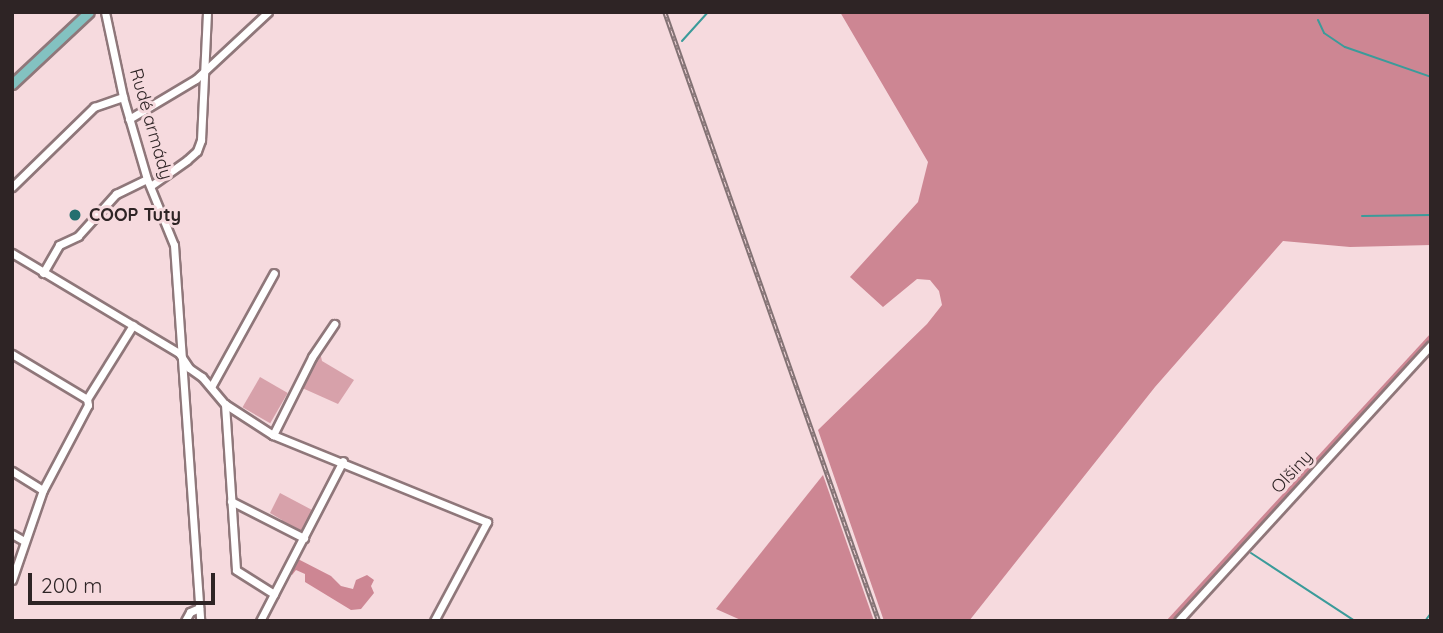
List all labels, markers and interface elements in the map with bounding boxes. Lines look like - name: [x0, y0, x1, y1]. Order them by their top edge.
- street label: Rudé armády: [125, 66, 177, 182]
- place label: COOP Tuty: [89, 204, 181, 226]
- marker: COOP Tuty: [67, 207, 83, 223]
- street label: Olšiny: [1267, 446, 1317, 498]
- scale bar: [32, 560, 219, 604]
- text: 200 m: [41, 572, 103, 598]

